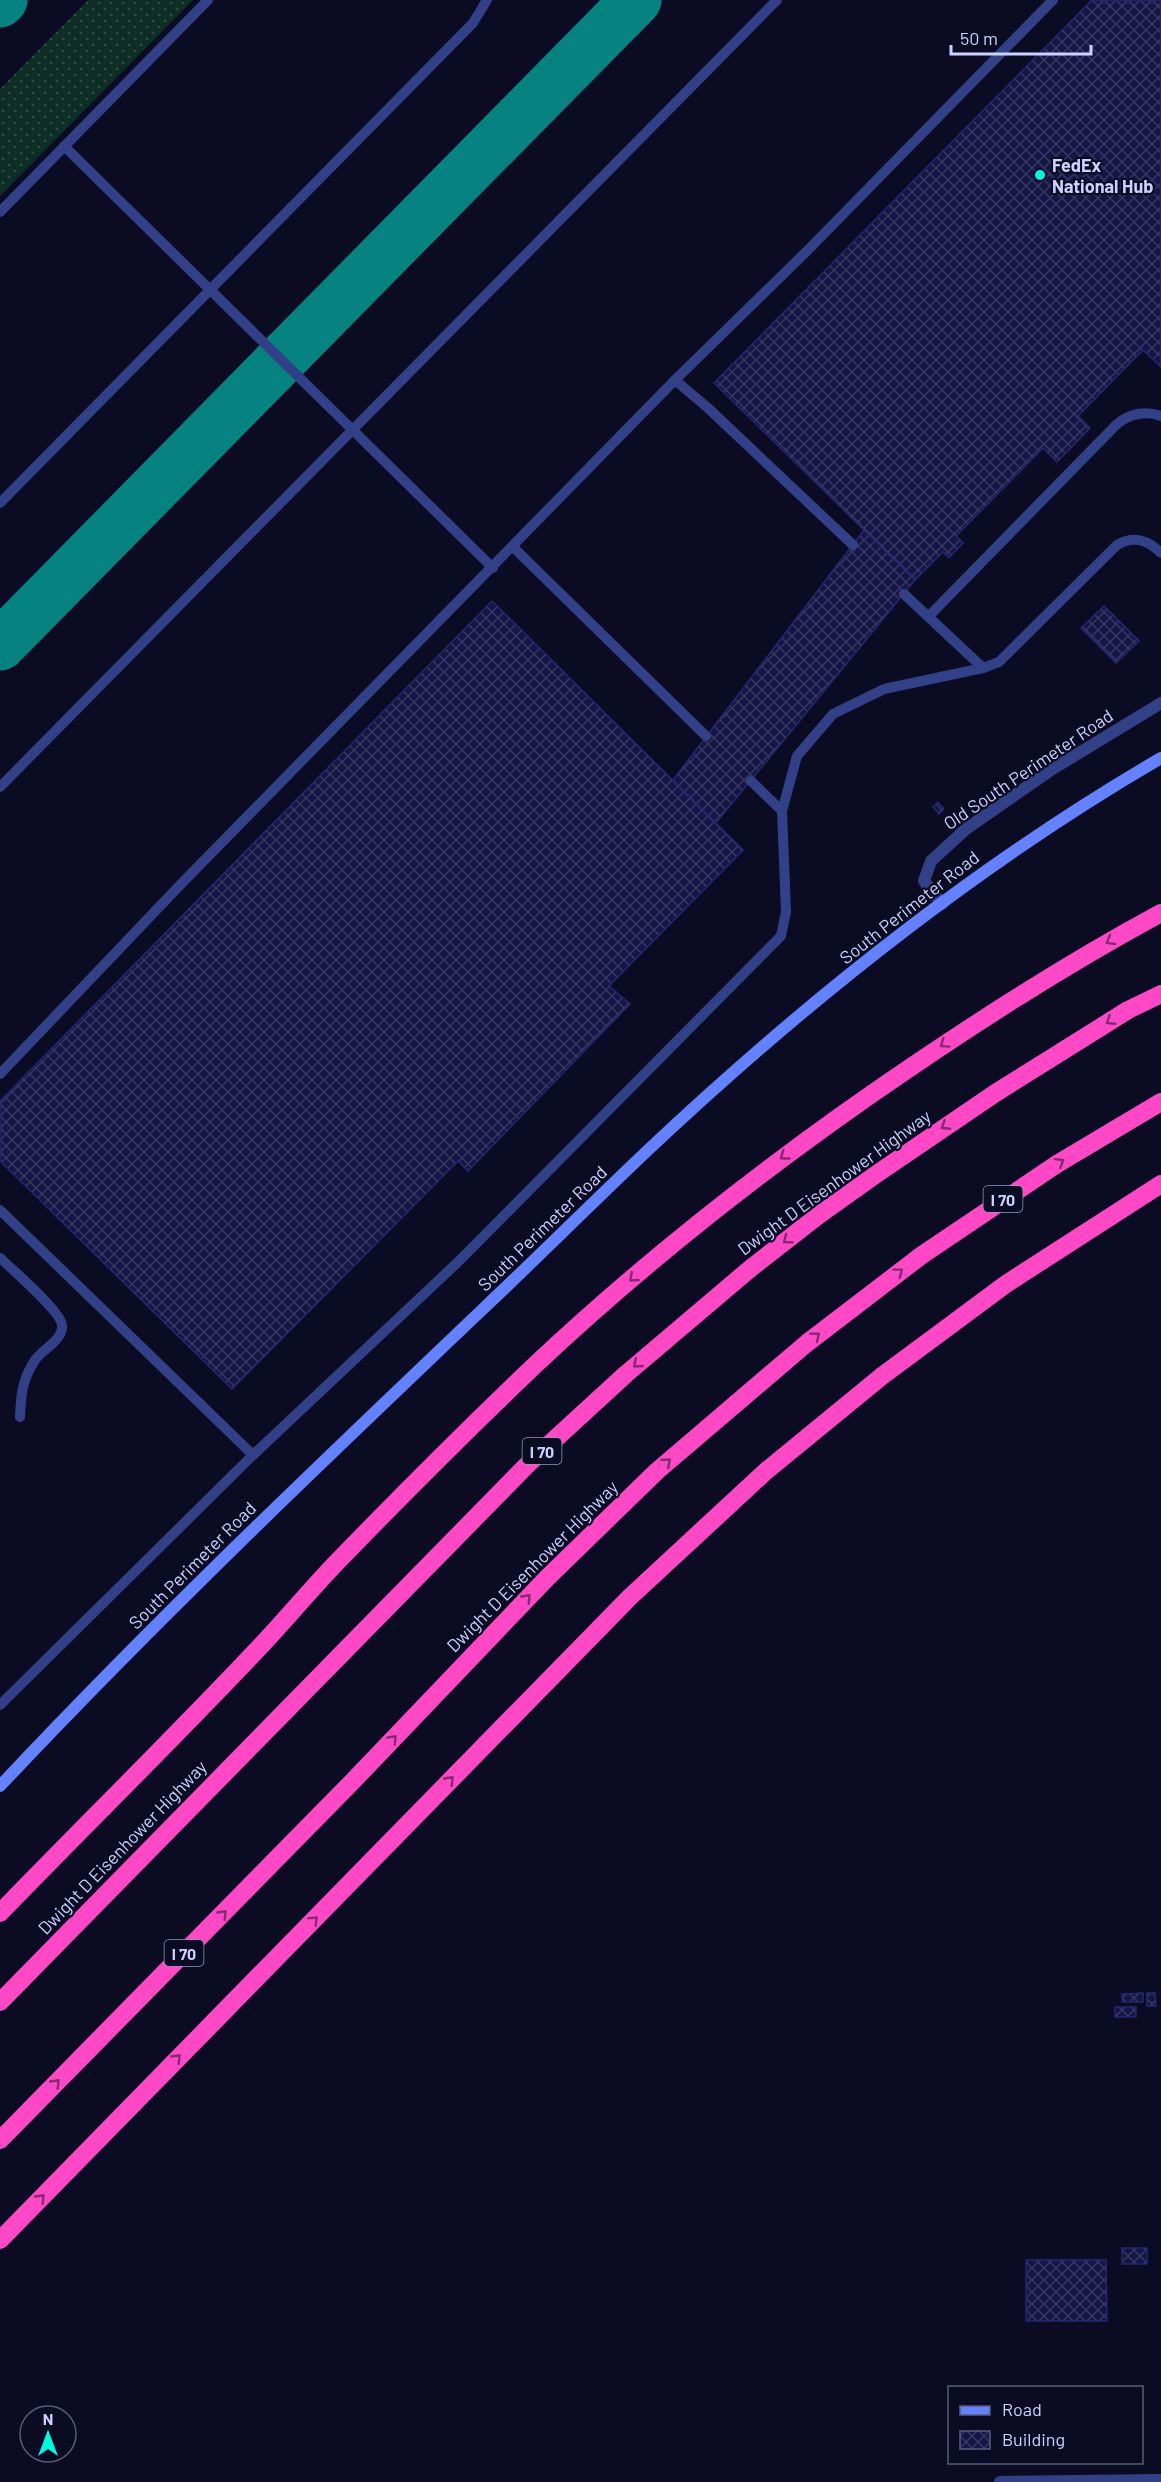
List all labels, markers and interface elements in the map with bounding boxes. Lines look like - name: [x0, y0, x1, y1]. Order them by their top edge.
- scale bar: [951, 18, 1090, 56]
- text: 50 m: [960, 27, 998, 49]
- place label: FedEx National Hub: [1052, 154, 1153, 197]
- marker: FedEx National Hub: [1033, 168, 1047, 182]
- street label: Old South Perimeter Road: [939, 704, 1117, 834]
- street label: South Perimeter Road: [835, 846, 983, 968]
- one-way arrow: [1106, 934, 1116, 946]
- one-way arrow: [1106, 1014, 1116, 1026]
- one-way arrow: [940, 1037, 951, 1048]
- street label: Dwight D Eisenhower Highway: [733, 1105, 935, 1259]
- one-way arrow: [941, 1119, 951, 1131]
- one-way arrow: [780, 1149, 791, 1160]
- one-way arrow: [1054, 1157, 1064, 1169]
- street label: South Perimeter Road: [473, 1161, 611, 1295]
- road number: I 70: [984, 1186, 1022, 1212]
- one-way arrow: [783, 1233, 794, 1244]
- one-way arrow: [893, 1268, 904, 1279]
- one-way arrow: [629, 1271, 639, 1282]
- one-way arrow: [809, 1332, 820, 1343]
- one-way arrow: [633, 1357, 644, 1368]
- road number: I 70: [522, 1438, 562, 1464]
- one-way arrow: [660, 1458, 671, 1469]
- street label: Dwight D Eisenhower Highway: [442, 1476, 622, 1656]
- street label: South Perimeter Road: [124, 1497, 260, 1633]
- one-way arrow: [520, 1595, 531, 1606]
- one-way arrow: [385, 1735, 396, 1746]
- street label: Dwight D Eisenhower Highway: [33, 1755, 211, 1939]
- one-way arrow: [443, 1777, 454, 1788]
- one-way arrow: [215, 1911, 226, 1922]
- one-way arrow: [307, 1917, 318, 1928]
- road number: I 70: [164, 1940, 204, 1966]
- one-way arrow: [169, 2055, 180, 2066]
- one-way arrow: [49, 2080, 60, 2091]
- one-way arrow: [33, 2195, 44, 2206]
- legend: [948, 2386, 1143, 2464]
- text: Road: [1002, 2398, 1042, 2420]
- north arrow: [18, 2404, 78, 2464]
- text: N: [43, 2409, 53, 2428]
- text: Building: [1002, 2428, 1065, 2450]

